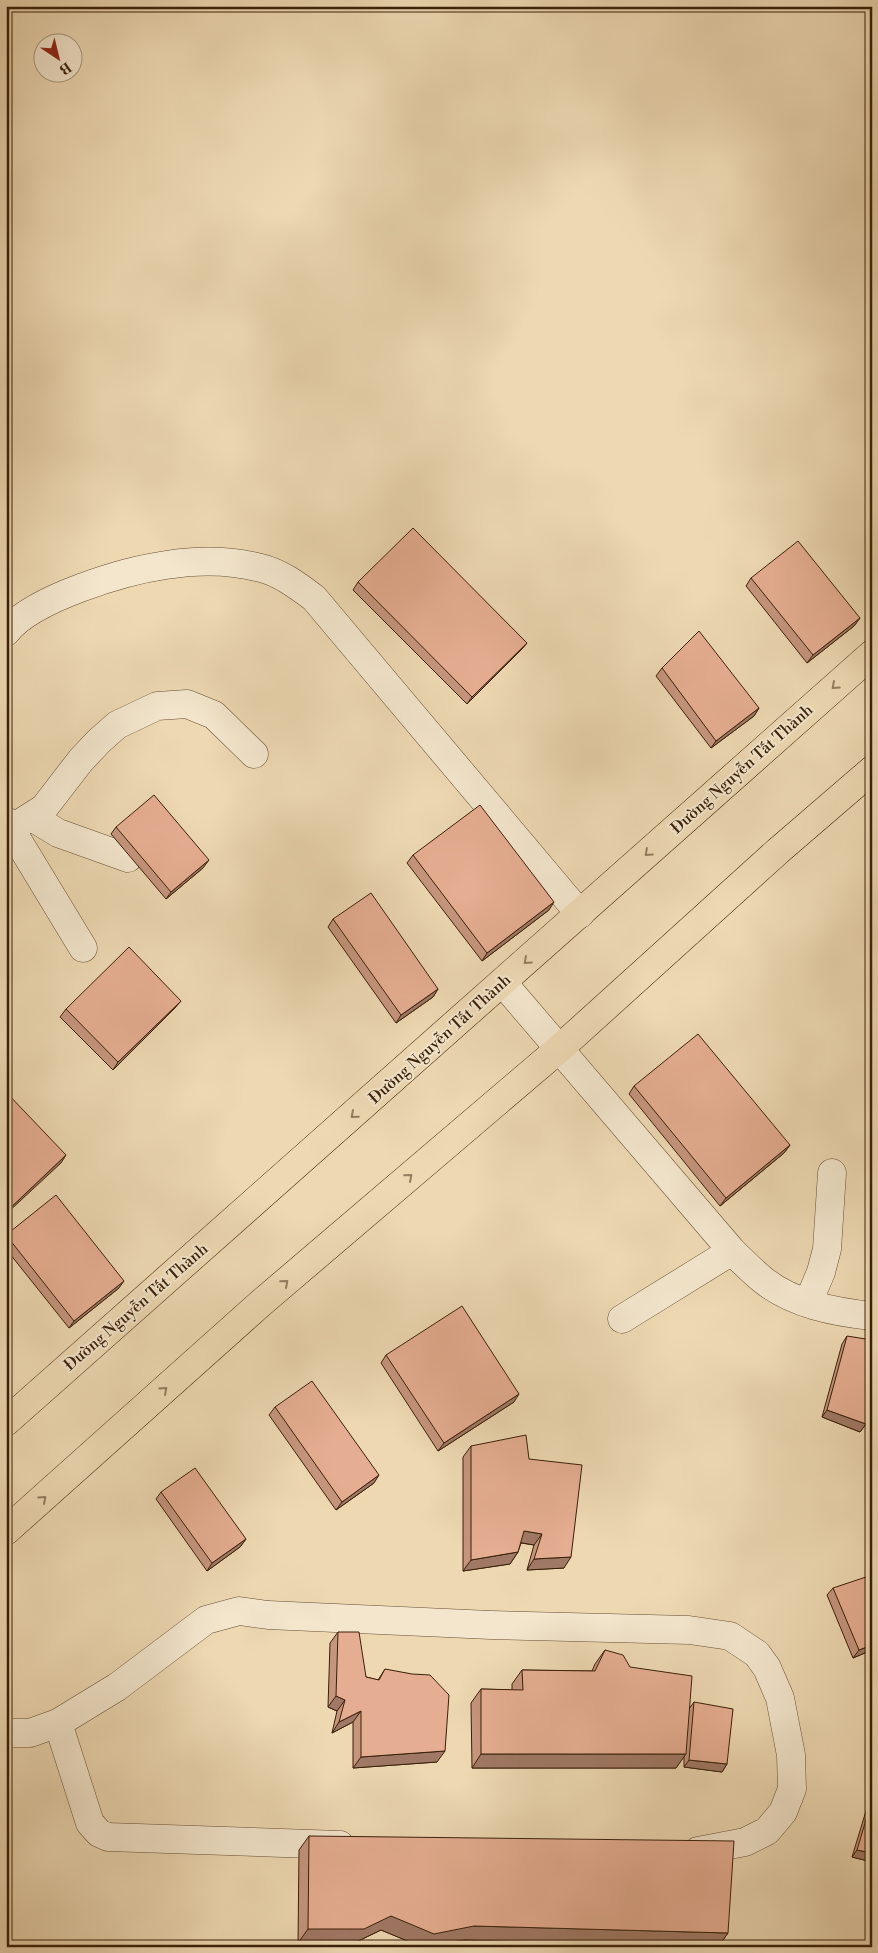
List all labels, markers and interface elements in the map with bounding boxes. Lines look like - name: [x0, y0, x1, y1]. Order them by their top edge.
- north arrow: [32, 32, 82, 82]
- text: B: [55, 57, 74, 78]
- one-way arrow: [832, 681, 841, 690]
- street label: Đường Nguyễn Tất Thành: [667, 700, 818, 838]
- one-way arrow: [645, 847, 654, 856]
- one-way arrow: [524, 955, 533, 964]
- street label: Đường Nguyễn Tất Thành: [365, 970, 516, 1108]
- one-way arrow: [350, 1109, 359, 1118]
- one-way arrow: [403, 1174, 412, 1183]
- street label: Đường Nguyễn Tất Thành: [60, 1239, 213, 1375]
- one-way arrow: [280, 1279, 289, 1288]
- one-way arrow: [158, 1387, 167, 1396]
- one-way arrow: [37, 1496, 46, 1505]

